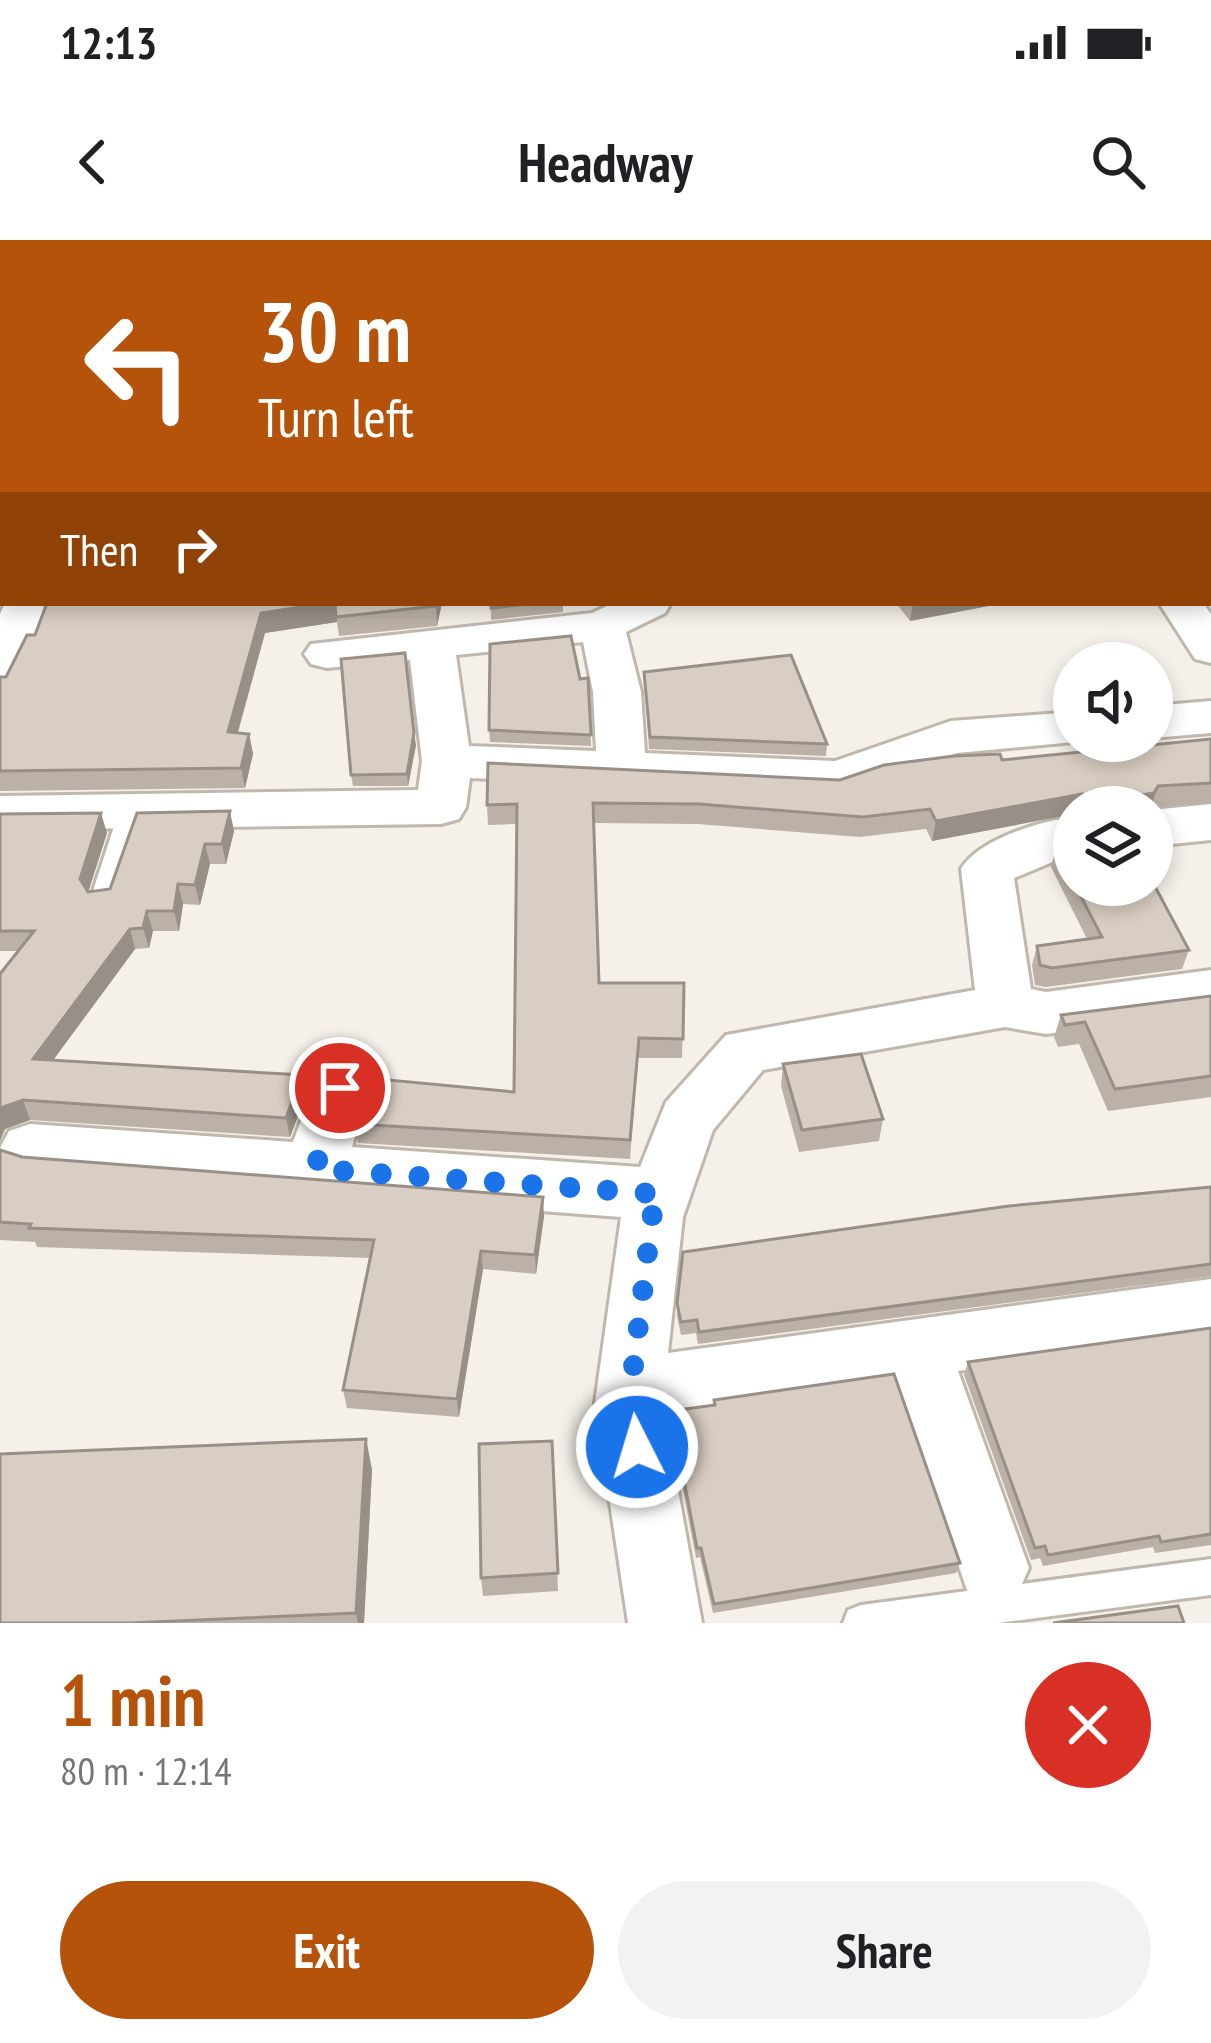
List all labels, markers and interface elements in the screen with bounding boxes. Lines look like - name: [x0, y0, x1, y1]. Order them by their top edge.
- text: 12:13: [60, 13, 157, 71]
- text: Headway: [518, 127, 693, 197]
- icon: back: [60, 129, 126, 195]
- icon: search: [1085, 129, 1151, 195]
- text: 30 m: [258, 276, 411, 385]
- icon: left: [60, 288, 216, 444]
- text: Turn left: [258, 382, 414, 452]
- icon: right: [162, 516, 228, 582]
- text: Then: [60, 520, 138, 578]
- map controls: [1053, 642, 1173, 906]
- button: sound: [1053, 642, 1173, 762]
- button: layers: [1053, 786, 1173, 906]
- pin: [289, 1037, 391, 1139]
- icon: arrive: [307, 1055, 373, 1121]
- position arrow: [574, 1384, 700, 1510]
- text: 1 min: [60, 1653, 205, 1746]
- button: close: [1025, 1662, 1151, 1788]
- text: 80 m · 12:14: [60, 1745, 232, 1796]
- button: Exit: [60, 1881, 594, 2019]
- button: Share: [618, 1881, 1151, 2019]

